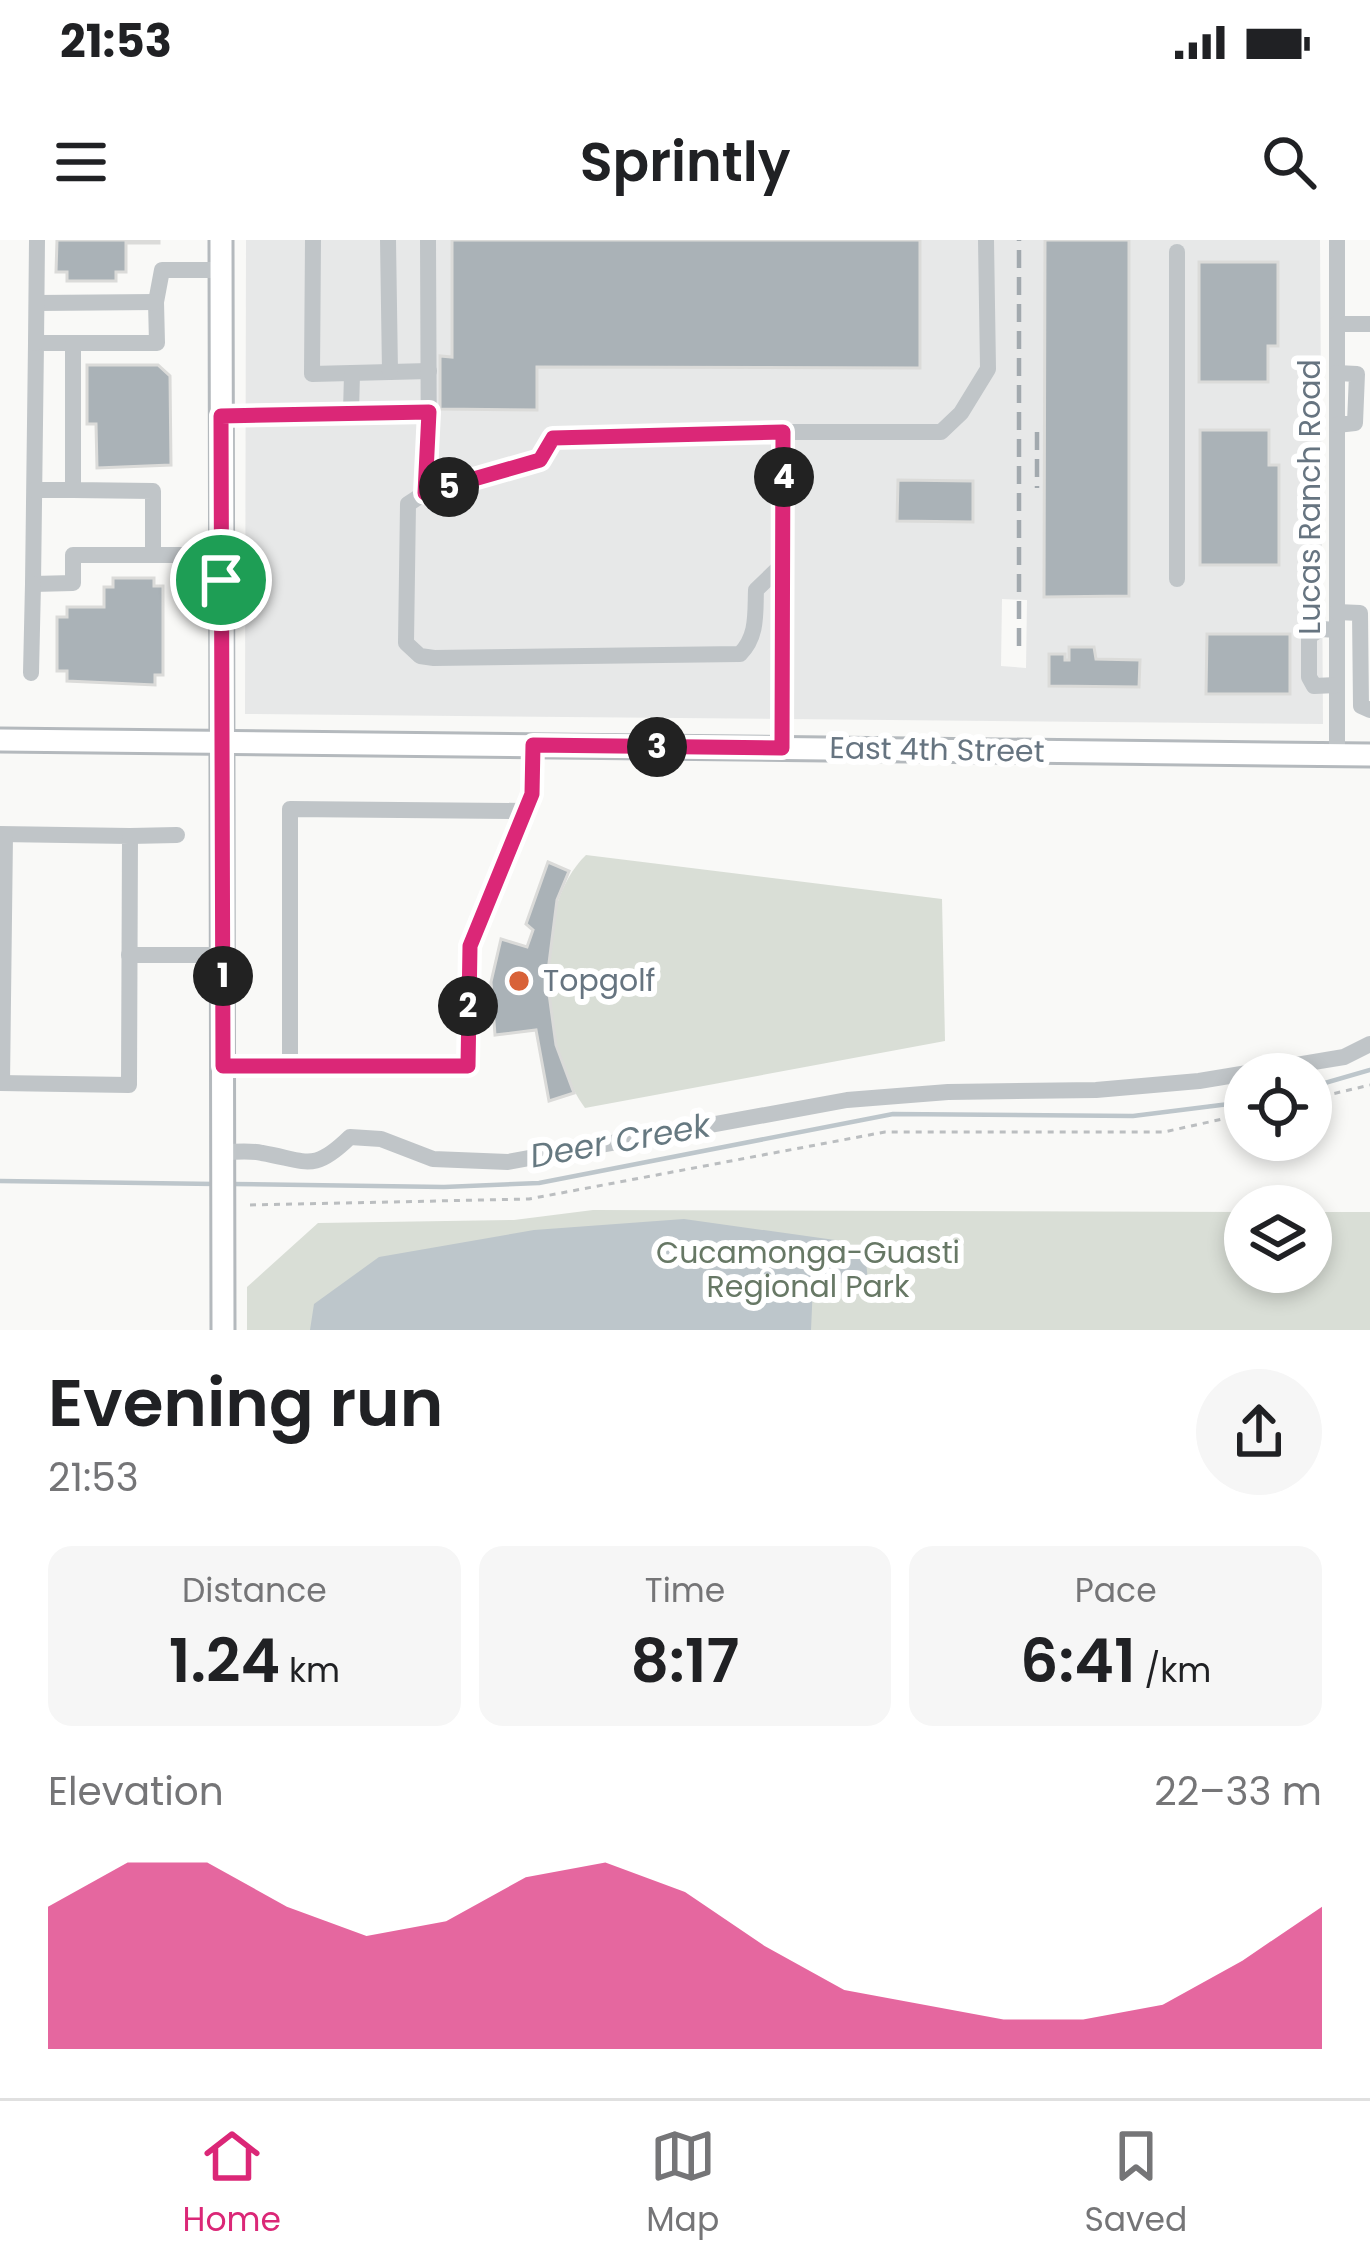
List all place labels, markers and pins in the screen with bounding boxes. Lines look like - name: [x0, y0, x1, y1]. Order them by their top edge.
- pin: 4: [754, 447, 814, 507]
- pin: 5: [419, 457, 479, 517]
- pin: [170, 529, 272, 631]
- pin: 3: [627, 717, 687, 777]
- pin: 1: [193, 946, 253, 1006]
- place label: Topgolf: [543, 959, 655, 1002]
- marker: Topgolf: [506, 968, 532, 994]
- pin: 2: [438, 976, 498, 1036]

